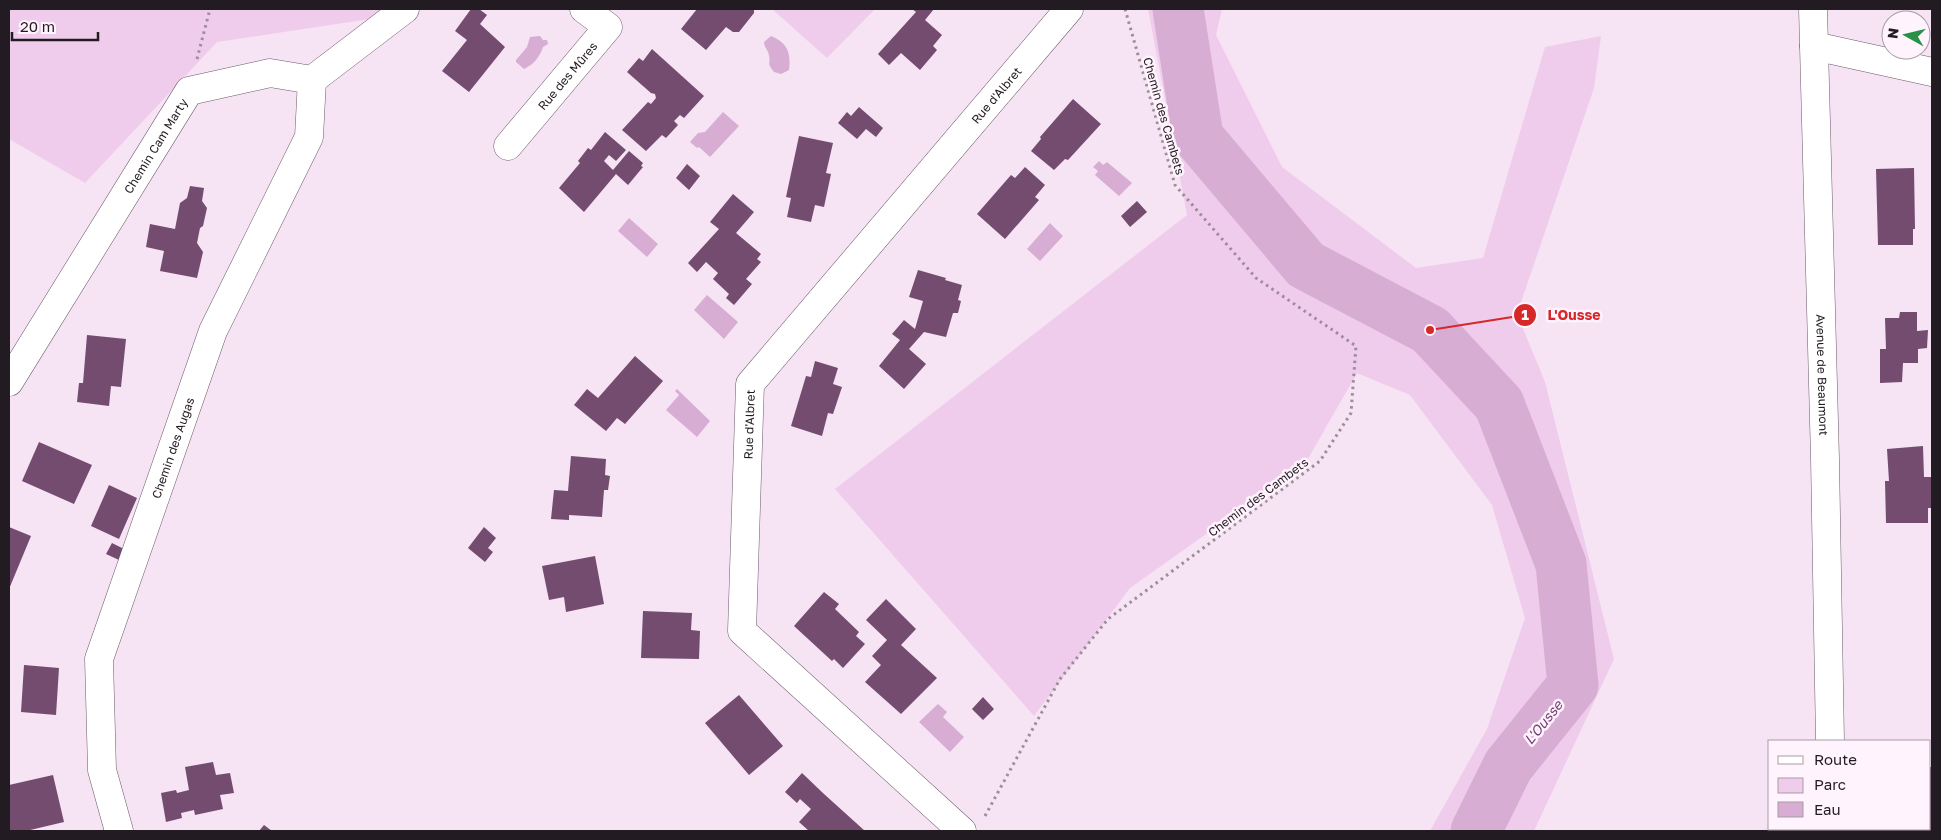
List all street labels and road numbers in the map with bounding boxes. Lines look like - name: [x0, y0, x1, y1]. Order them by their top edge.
- street label: Rue des Mûres: [534, 38, 600, 113]
- street label: Chemin des Cambets: [1140, 56, 1188, 176]
- street label: Rue d'Albret: [968, 63, 1024, 126]
- street label: Chemin Cam Marty: [120, 95, 190, 196]
- street label: Avenue de Beaumont: [1814, 314, 1832, 436]
- street label: Rue d'Albret: [740, 389, 757, 459]
- street label: Chemin des Augas: [148, 395, 197, 500]
- street label: Chemin des Cambets: [1205, 454, 1311, 540]

